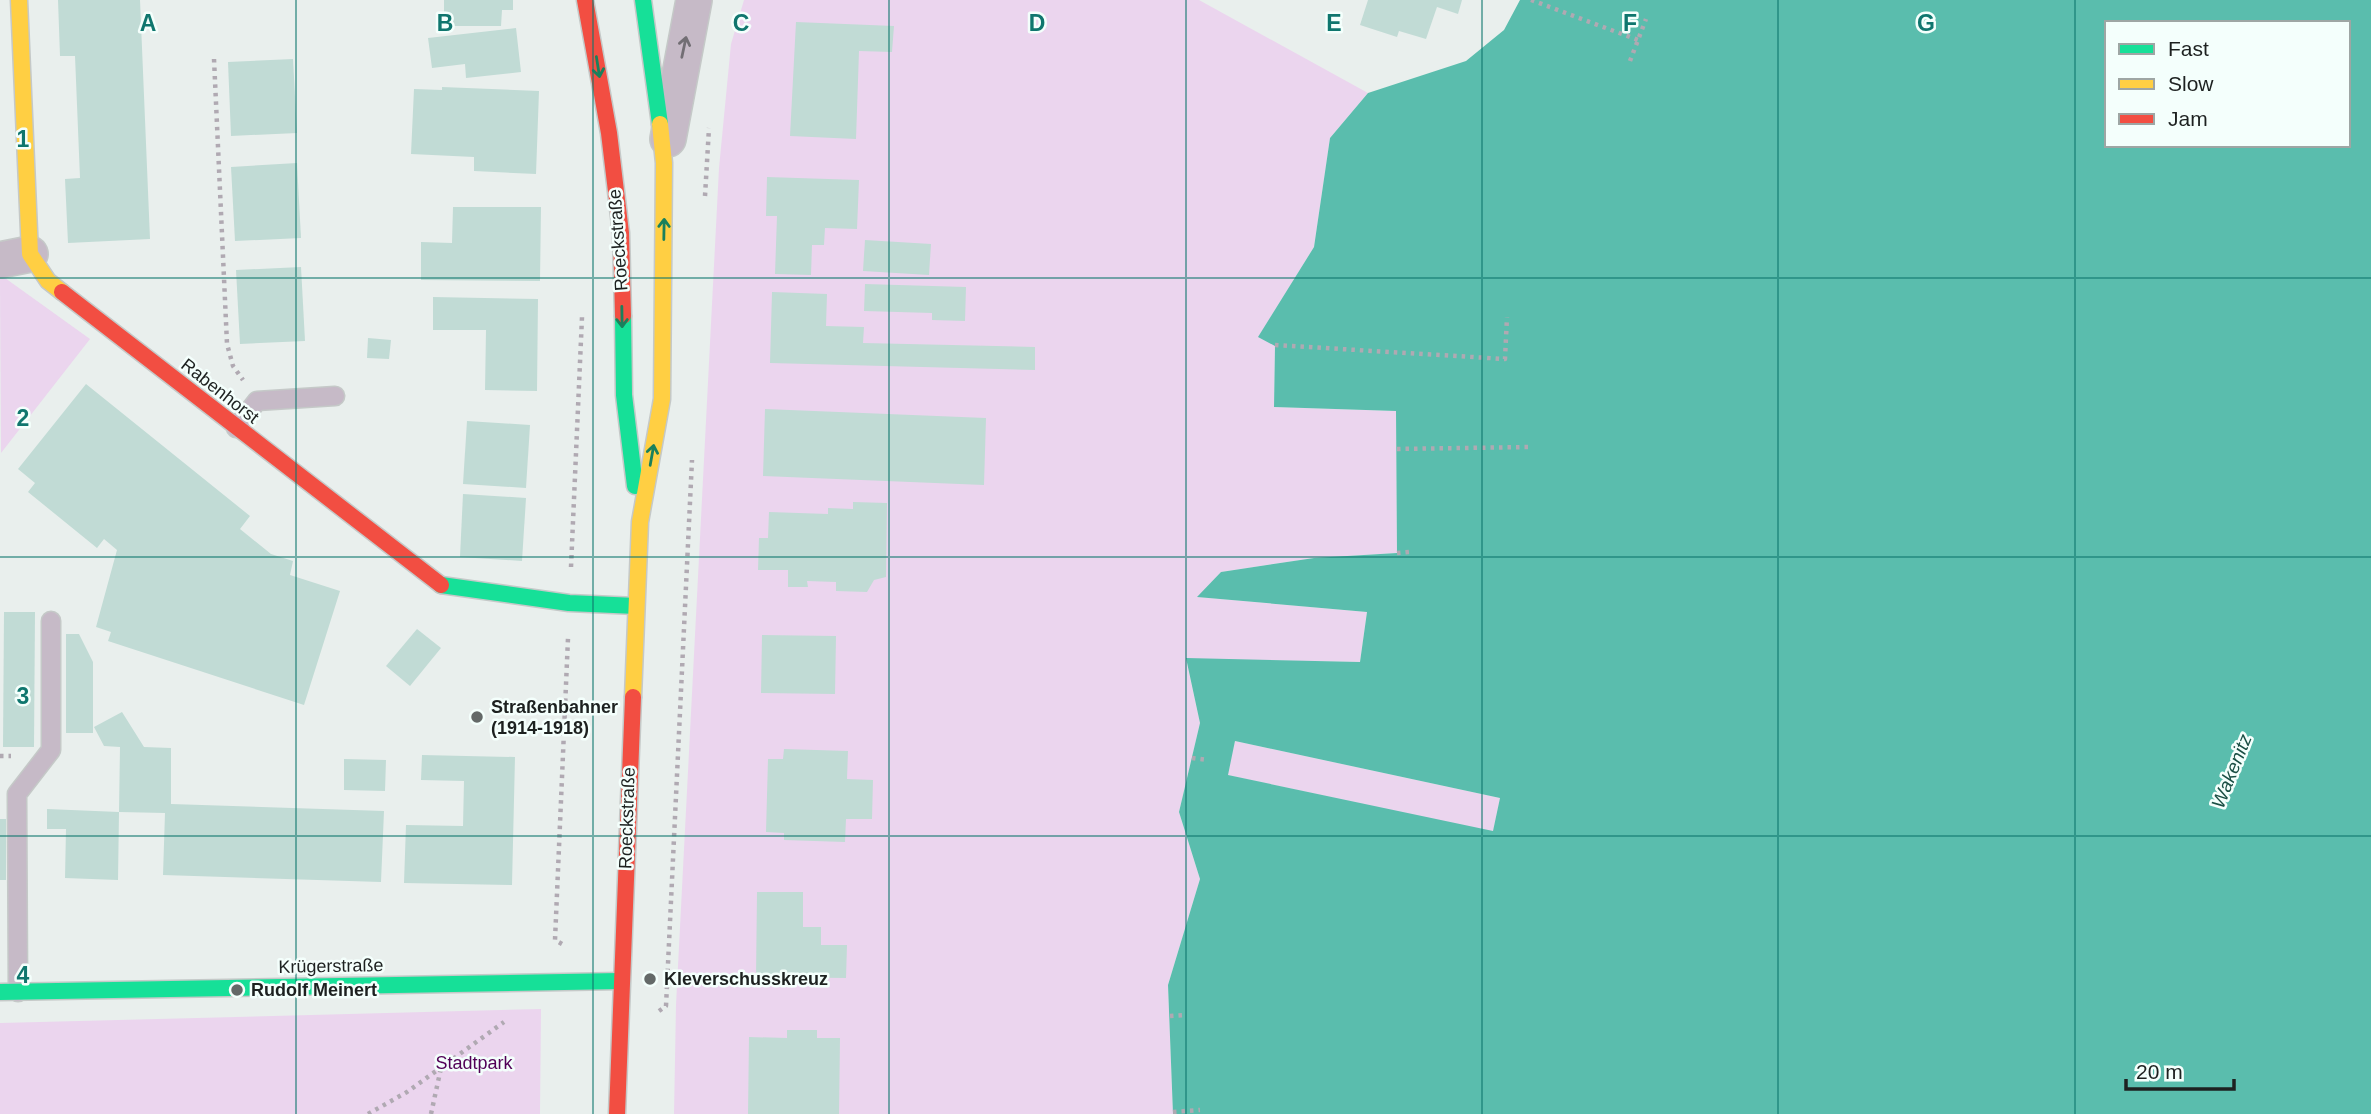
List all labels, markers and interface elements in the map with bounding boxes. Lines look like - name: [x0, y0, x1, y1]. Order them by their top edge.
- text: A: [140, 10, 156, 36]
- text: B: [437, 10, 453, 36]
- text: C: [733, 10, 749, 36]
- text: D: [1029, 10, 1045, 36]
- text: E: [1326, 10, 1342, 36]
- text: F: [1623, 10, 1637, 36]
- text: G: [1917, 10, 1935, 36]
- legend: [2105, 21, 2350, 147]
- one-way arrow: [678, 36, 692, 59]
- text: Fast: [2168, 37, 2209, 60]
- one-way arrow: [592, 55, 605, 78]
- text: Slow: [2168, 72, 2214, 95]
- text: Jam: [2168, 107, 2208, 130]
- text: 1: [17, 126, 30, 152]
- street label: Roeckstraße: [604, 188, 632, 292]
- one-way arrow: [657, 218, 670, 241]
- one-way arrow: [615, 306, 629, 329]
- street label: Rabenhorst: [177, 354, 263, 428]
- text: 2: [17, 405, 29, 431]
- one-way arrow: [646, 444, 659, 467]
- text: 3: [17, 683, 29, 709]
- place label: Straßenbahner (1914-1918): [491, 697, 618, 738]
- marker: Straßenbahner (1914-1918): [469, 709, 485, 725]
- water label: Wakenitz: [2207, 731, 2256, 811]
- street label: Roeckstraße: [615, 767, 639, 869]
- street label: Krügerstraße: [278, 955, 384, 977]
- text: 4: [17, 962, 30, 988]
- place label: Kleverschusskreuz: [664, 969, 828, 989]
- marker: Kleverschusskreuz: [642, 971, 658, 987]
- place label: Rudolf Meinert: [251, 980, 377, 1000]
- marker: Rudolf Meinert: [229, 982, 245, 998]
- scale bar: [2126, 1048, 2234, 1092]
- park label: Stadtpark: [435, 1053, 514, 1073]
- text: 20 m: [2136, 1060, 2183, 1083]

